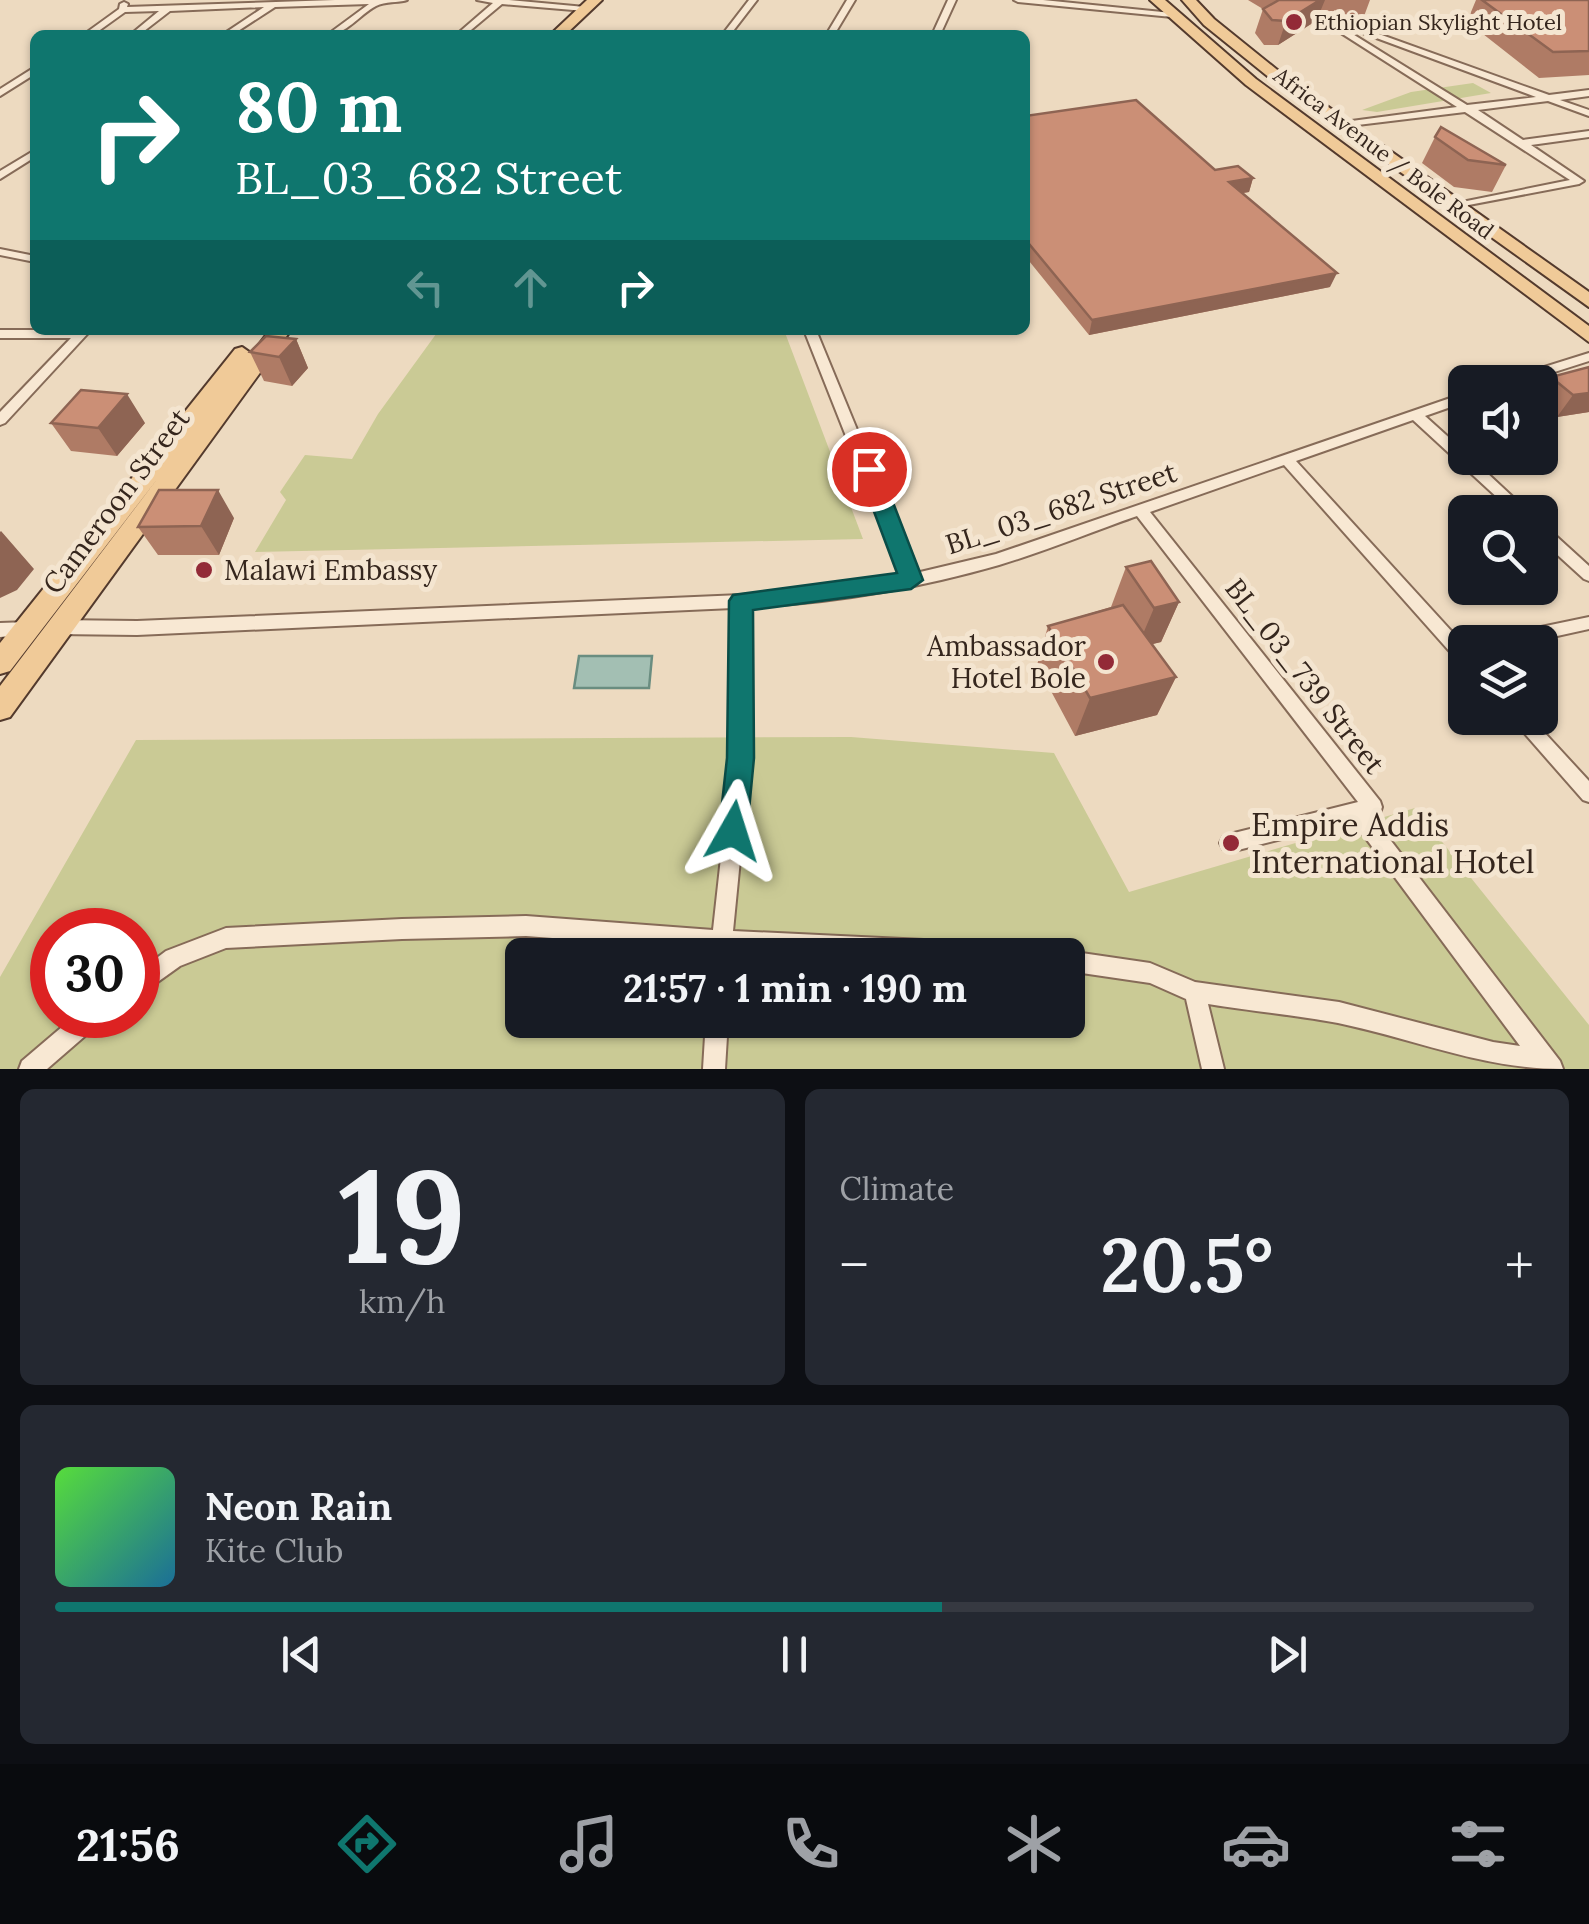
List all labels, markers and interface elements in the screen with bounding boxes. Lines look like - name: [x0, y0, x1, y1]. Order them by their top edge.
- place label: Ethiopian Skylight Hotel: [1314, 8, 1562, 36]
- marker: Ethiopian Skylight Hotel: [1283, 11, 1305, 33]
- street label: Africa Avenue / Bole Road: [1268, 60, 1500, 245]
- text: 80 m: [235, 62, 402, 151]
- icon: right: [70, 70, 200, 200]
- text: BL_03_682 Street: [235, 149, 622, 206]
- icon: left: [398, 260, 453, 315]
- icon: ahead: [503, 260, 558, 315]
- icon: right: [608, 260, 663, 315]
- map controls: [1448, 365, 1558, 735]
- button: sound: [1448, 365, 1558, 475]
- street label: Cameroon Street: [35, 401, 197, 601]
- pin: [827, 427, 912, 512]
- icon: arrive: [842, 442, 897, 497]
- street label: BL_03_682 Street: [941, 454, 1181, 562]
- button: search: [1448, 495, 1558, 605]
- place label: Malawi Embassy: [224, 552, 438, 588]
- marker: Malawi Embassy: [193, 559, 215, 581]
- street label: BL_03_739 Street: [1217, 571, 1393, 781]
- button: layers: [1448, 625, 1558, 735]
- place label: Ambassador Hotel Bole: [926, 628, 1086, 696]
- marker: Ambassador Hotel Bole: [1095, 651, 1117, 673]
- position arrow: [681, 779, 785, 883]
- place label: Empire Addis International Hotel: [1251, 804, 1534, 882]
- marker: Empire Addis International Hotel: [1220, 832, 1242, 854]
- speed limit sign: 30: [30, 908, 160, 1038]
- text: 21:57 · 1 min · 190 m: [623, 964, 967, 1012]
- text: 19: [338, 1132, 466, 1299]
- text: Climate: [840, 1168, 954, 1209]
- text: 20.5°: [1100, 1217, 1273, 1313]
- text: −: [840, 1230, 869, 1300]
- text: +: [1505, 1230, 1534, 1300]
- text: km/h: [359, 1281, 445, 1322]
- text: Neon Rain: [205, 1482, 392, 1530]
- text: Kite Club: [205, 1530, 343, 1571]
- icon: previous: [274, 1627, 329, 1682]
- icon: pause: [767, 1627, 822, 1682]
- icon: next: [1260, 1627, 1315, 1682]
- icon: directions: [332, 1809, 402, 1879]
- icon: music: [554, 1809, 624, 1879]
- icon: phone: [776, 1809, 846, 1879]
- icon: climate: [999, 1809, 1069, 1879]
- icon: car: [1221, 1809, 1291, 1879]
- icon: filters: [1443, 1809, 1513, 1879]
- text: 21:56: [76, 1816, 180, 1873]

